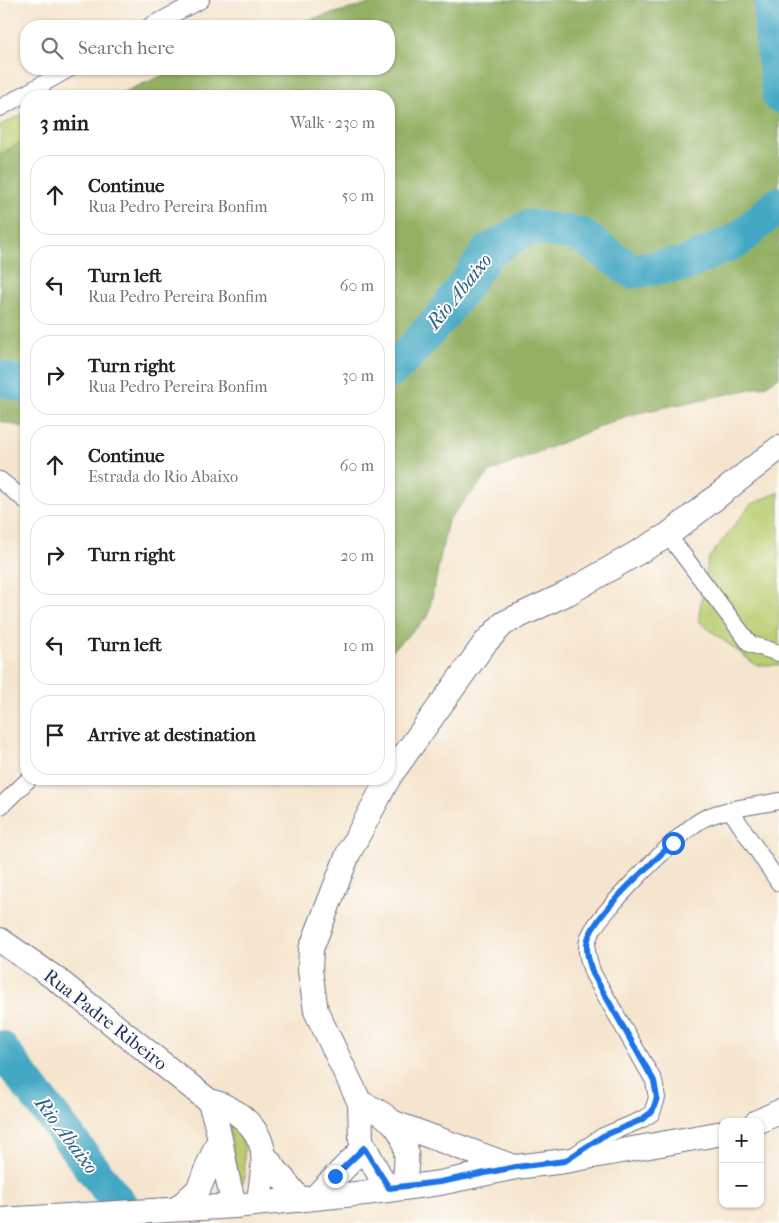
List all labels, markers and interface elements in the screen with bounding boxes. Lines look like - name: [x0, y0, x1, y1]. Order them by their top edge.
- search box: [20, 20, 395, 75]
- icon: search: [38, 34, 66, 62]
- text: Search here: [78, 37, 174, 59]
- text: 3 min: [40, 111, 89, 135]
- text: Walk · 230 m: [290, 113, 375, 132]
- text: Continue: [88, 175, 164, 197]
- icon: ahead: [41, 181, 69, 209]
- text: 50 m: [342, 186, 374, 205]
- text: Rua Pedro Pereira Bonfim: [88, 197, 268, 216]
- water label: Rio Abaixo: [421, 249, 497, 335]
- text: Turn left: [88, 265, 162, 287]
- icon: left: [41, 271, 69, 299]
- text: 60 m: [340, 276, 374, 295]
- text: Rua Pedro Pereira Bonfim: [88, 287, 268, 306]
- text: Turn right: [88, 355, 175, 377]
- icon: right: [41, 361, 69, 389]
- text: 30 m: [342, 366, 374, 385]
- text: Rua Pedro Pereira Bonfim: [88, 377, 268, 396]
- text: Continue: [88, 445, 164, 467]
- icon: ahead: [41, 451, 69, 479]
- text: 60 m: [340, 456, 374, 475]
- text: Estrada do Rio Abaixo: [88, 467, 238, 486]
- icon: right: [41, 541, 69, 569]
- text: Turn right: [88, 544, 175, 566]
- text: 20 m: [340, 546, 374, 565]
- icon: left: [41, 631, 69, 659]
- text: Turn left: [88, 634, 162, 656]
- text: 10 m: [343, 636, 374, 655]
- icon: arrive: [41, 721, 69, 749]
- text: Arrive at destination: [88, 724, 256, 746]
- route start: [662, 832, 685, 855]
- street label: Rua Padre Ribeiro: [39, 965, 172, 1075]
- water label: Rio Abaixo: [29, 1091, 103, 1178]
- map controls: [719, 1118, 764, 1208]
- button: +: [719, 1118, 764, 1163]
- button: −: [719, 1163, 764, 1208]
- route end: [324, 1165, 347, 1188]

